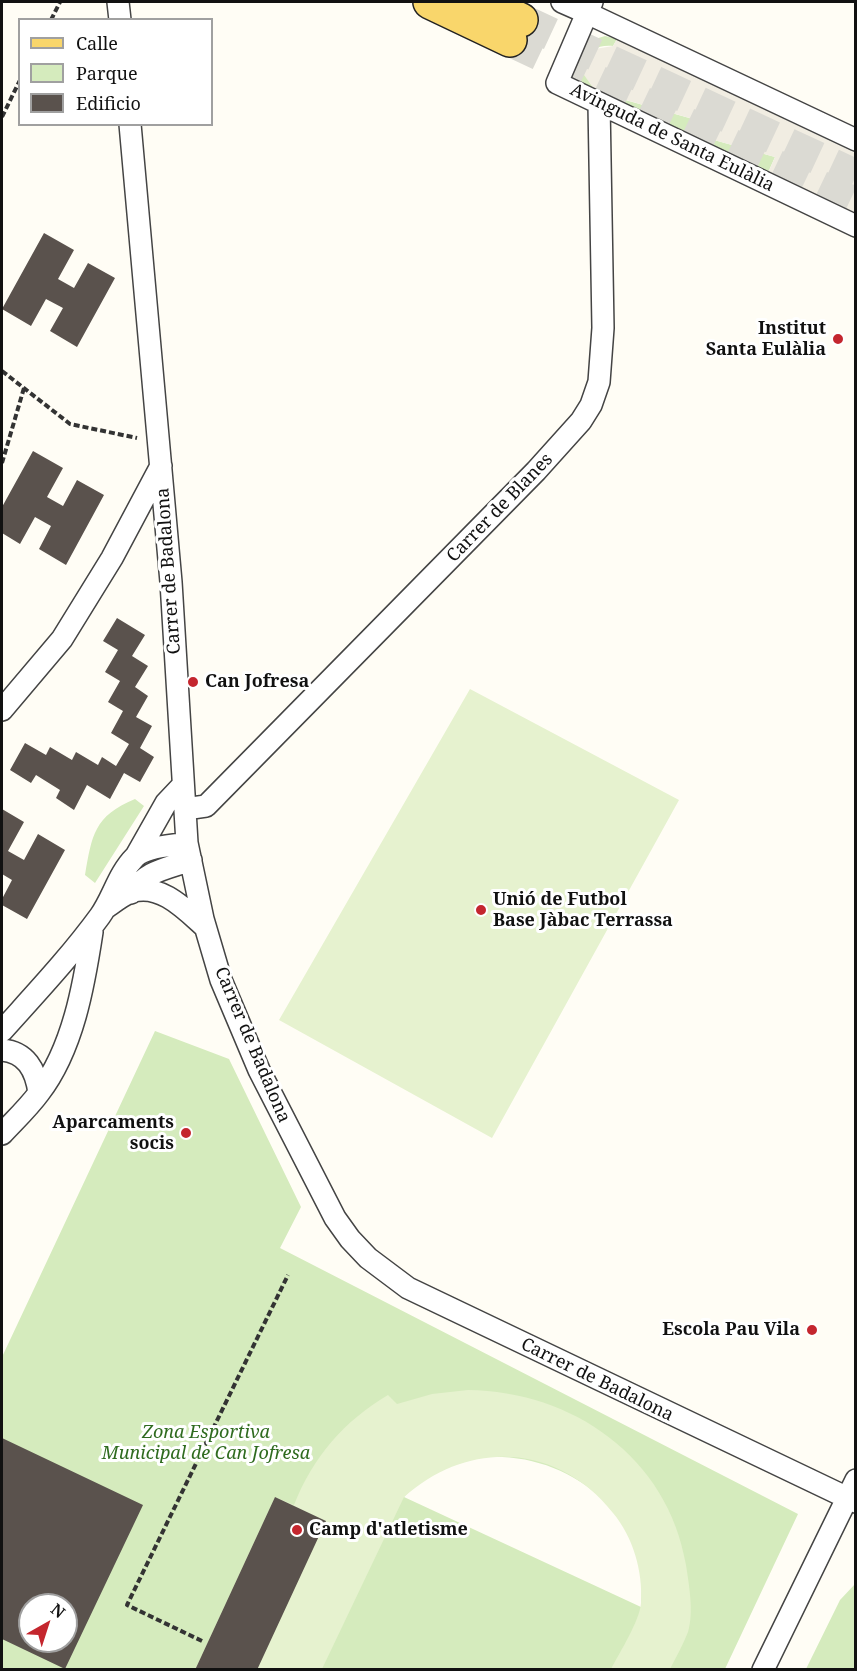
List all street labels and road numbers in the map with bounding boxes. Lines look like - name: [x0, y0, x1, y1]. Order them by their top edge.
- street label: Avinguda de Santa Eulàlia: [566, 79, 778, 197]
- street label: Carrer de Blanes: [443, 449, 557, 567]
- street label: Carrer de Badalona: [152, 487, 186, 655]
- street label: Carrer de Badalona: [209, 964, 295, 1126]
- street label: Carrer de Badalona: [517, 1334, 677, 1426]

